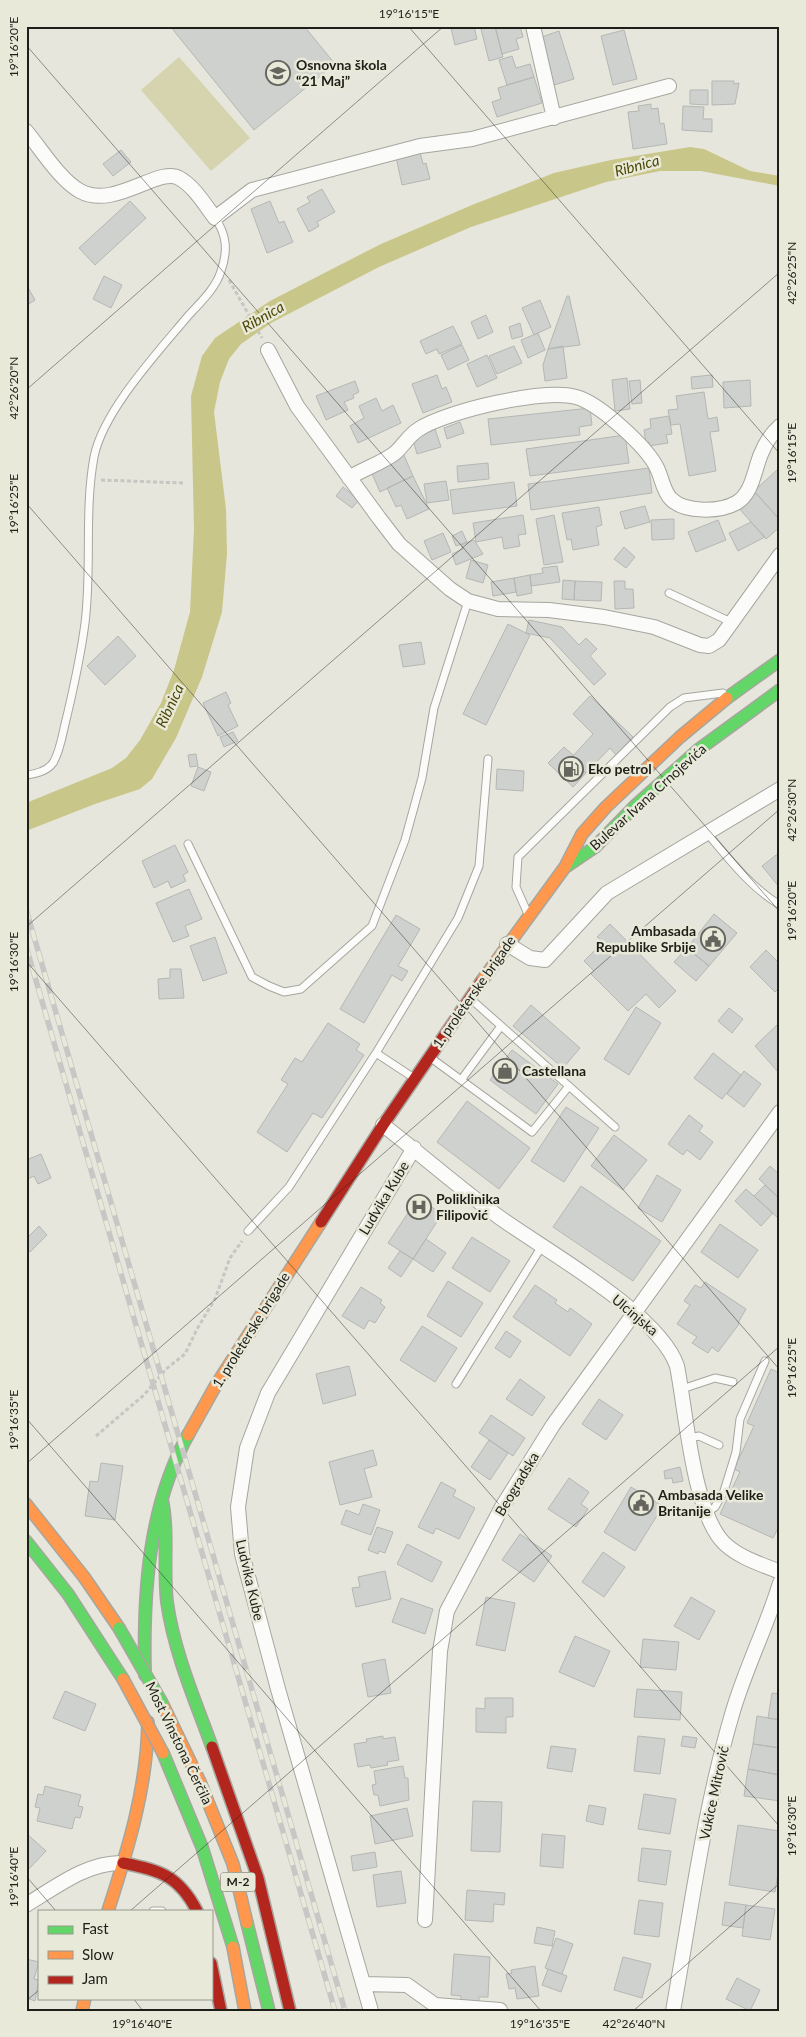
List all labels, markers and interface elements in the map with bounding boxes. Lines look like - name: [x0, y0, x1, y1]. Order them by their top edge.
- text: 19°16'15"E: [379, 6, 439, 21]
- text: 19°16'20"E: [6, 17, 21, 77]
- place label: Osnovna škola “21 Maj”: [296, 56, 387, 89]
- school or university icon: Osnovna škola “21 Maj”: [265, 60, 291, 86]
- water label: Ribnica: [612, 150, 662, 180]
- text: 42°26'25"N: [784, 242, 799, 304]
- water label: Ribnica: [238, 297, 287, 335]
- text: 42°26'20"N: [6, 357, 21, 419]
- text: 19°16'15"E: [784, 423, 799, 483]
- text: 19°16'25"E: [6, 474, 21, 534]
- water label: Ribnica: [151, 681, 187, 730]
- street label: Bulevar Ivana Crnojevića: [586, 740, 709, 853]
- fuel station icon: Eko petrol: [558, 756, 584, 782]
- place label: Eko petrol: [588, 760, 652, 777]
- text: 42°26'30"N: [784, 779, 799, 841]
- text: 19°16'20"E: [784, 881, 799, 941]
- place label: Ambasada Republike Srbije: [596, 922, 697, 955]
- public building icon: Ambasada Republike Srbije: [700, 926, 726, 952]
- text: 19°16'30"E: [6, 932, 21, 992]
- street label: 1. proleterske brigade: [428, 932, 519, 1051]
- shop icon: Castellana: [492, 1058, 518, 1084]
- place label: Castellana: [522, 1062, 586, 1079]
- street label: Ludvika Kube: [355, 1158, 412, 1238]
- place label: Poliklinika Filipović: [436, 1190, 500, 1223]
- hospital icon: Poliklinika Filipović: [406, 1194, 432, 1220]
- street label: 1. proleterske brigade: [208, 1269, 293, 1391]
- street label: Ulcinjska: [609, 1290, 662, 1339]
- text: 19°16'25"E: [784, 1338, 799, 1398]
- text: 19°16'35"E: [6, 1390, 21, 1450]
- street label: Beogradska: [491, 1449, 542, 1519]
- place label: Ambasada Velike Britanije: [657, 1486, 764, 1519]
- public building icon: Ambasada Velike Britanije: [628, 1490, 654, 1516]
- street label: Ludvika Kube: [233, 1538, 268, 1622]
- street label: Most Vinstona Čerčila: [142, 1679, 217, 1807]
- street label: Vukice Mitrović: [695, 1744, 732, 1841]
- text: 19°16'30"E: [784, 1796, 799, 1856]
- text: 19°16'40"E: [6, 1847, 21, 1907]
- road number: M-2: [220, 1872, 256, 1891]
- legend: [38, 1910, 212, 2000]
- text: Fast: [82, 1919, 109, 1937]
- text: Slow: [82, 1945, 114, 1963]
- text: Jam: [82, 1969, 108, 1987]
- text: 19°16'40"E: [112, 2016, 172, 2031]
- text: 19°16'35"E: [510, 2016, 570, 2031]
- text: 42°26'40"N: [603, 2016, 665, 2031]

